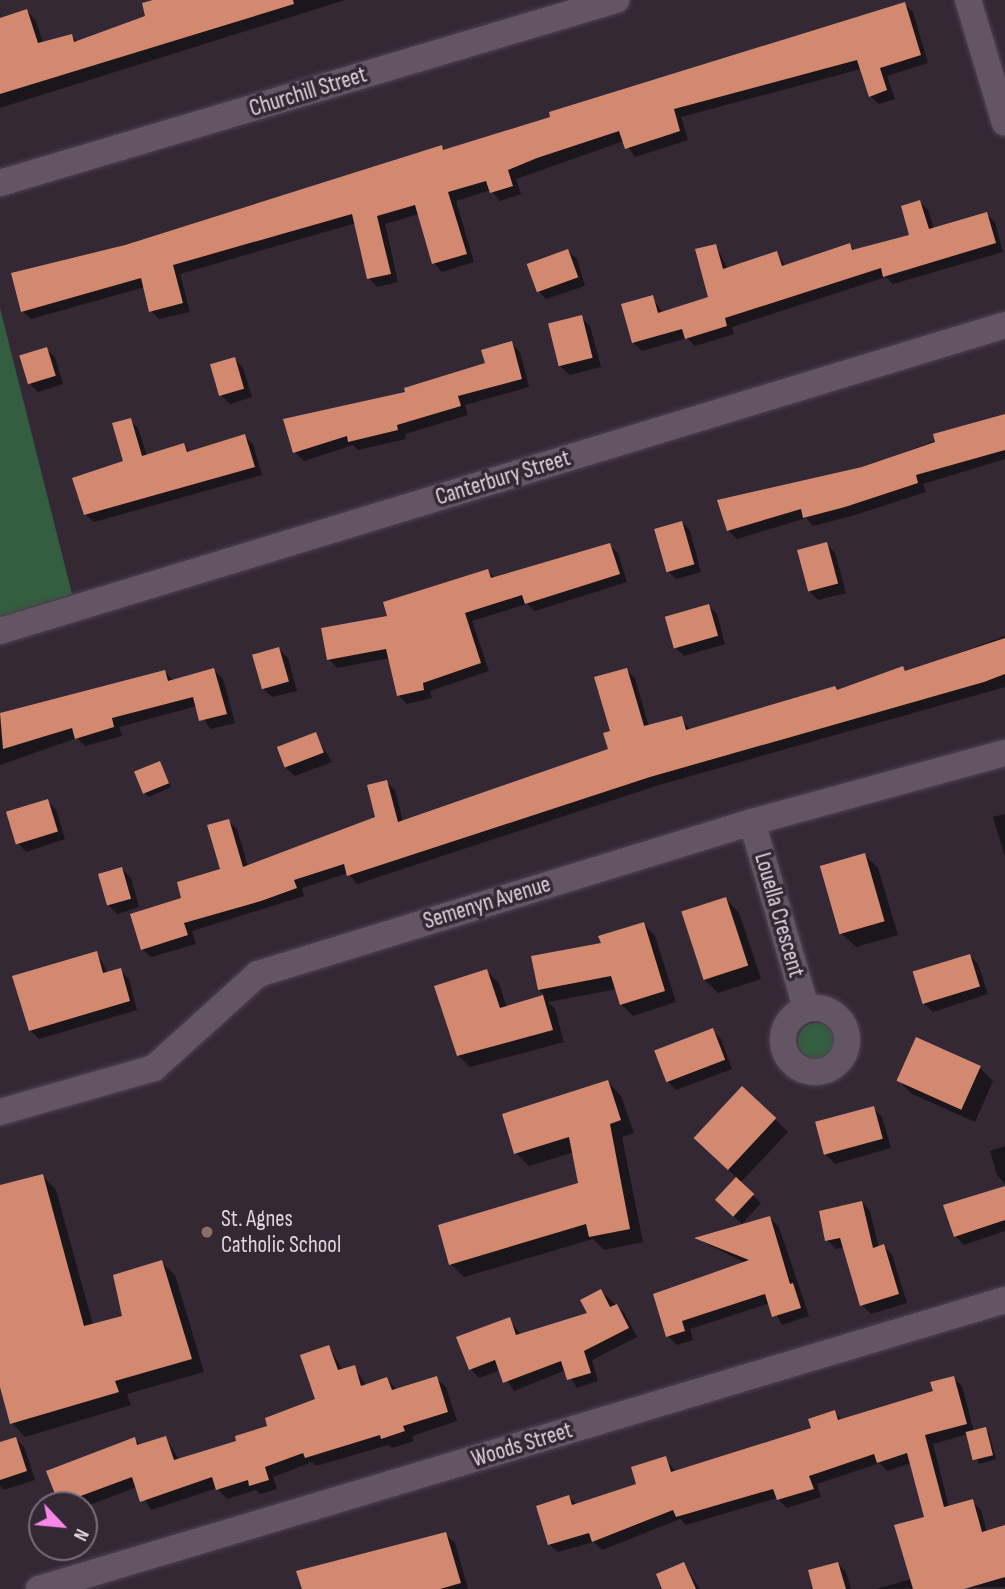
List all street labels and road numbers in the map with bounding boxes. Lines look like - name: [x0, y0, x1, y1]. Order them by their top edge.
- street label: Churchill Street: [246, 61, 370, 123]
- street label: Canterbury Street: [432, 444, 574, 512]
- street label: Louella Crescent: [748, 850, 810, 980]
- street label: Semenyn Avenue: [420, 871, 554, 935]
- street label: Woods Street: [468, 1417, 576, 1473]

